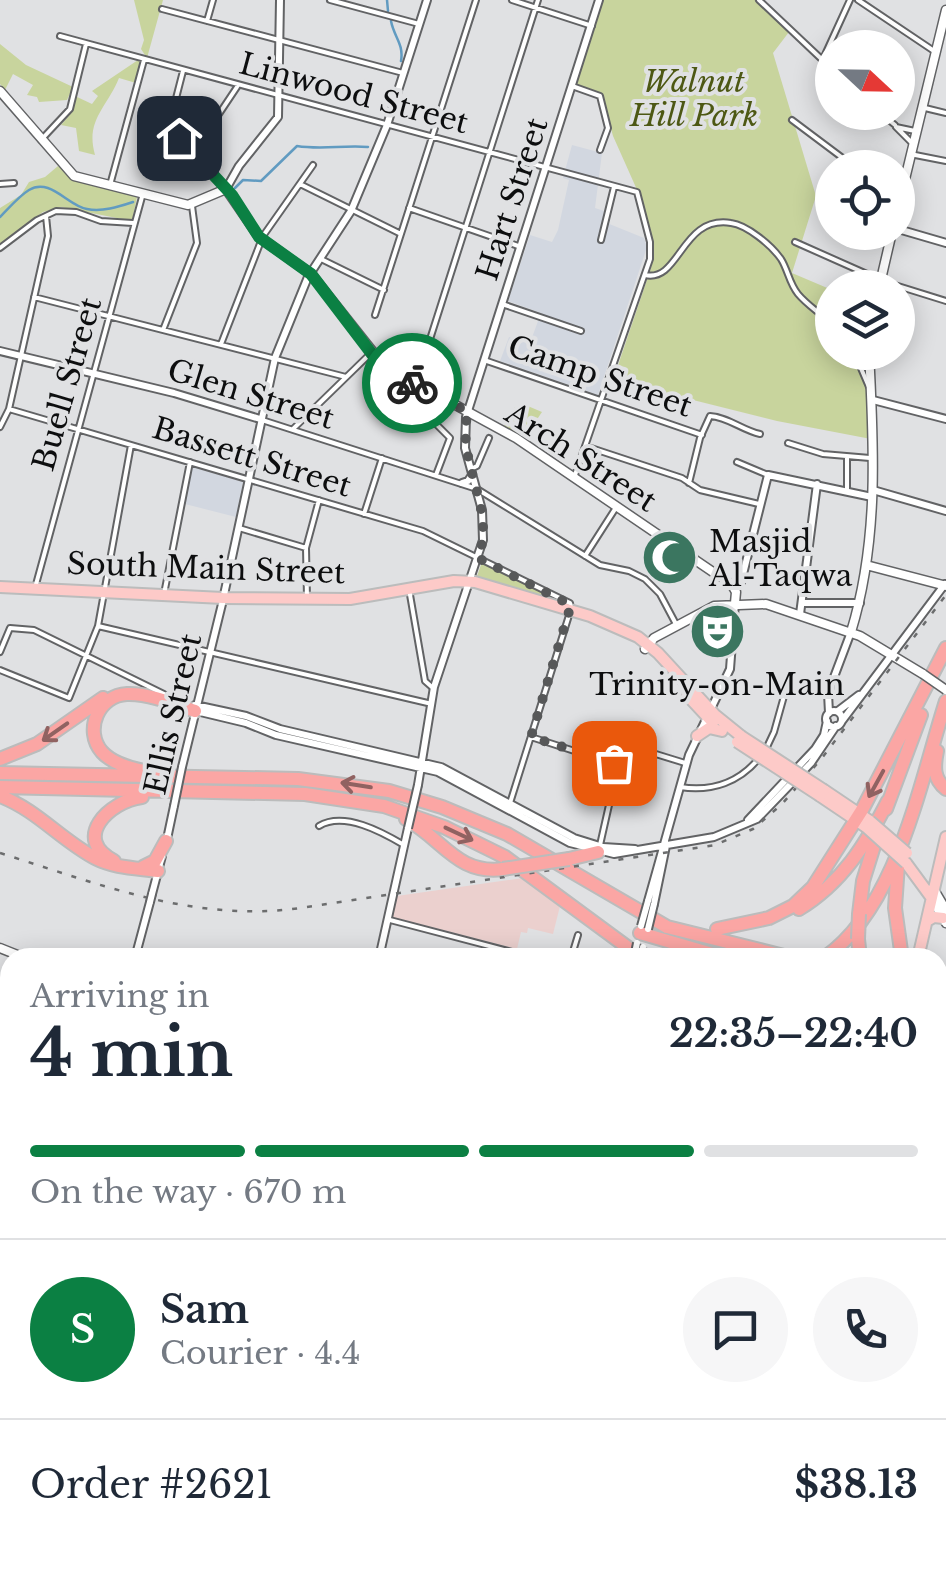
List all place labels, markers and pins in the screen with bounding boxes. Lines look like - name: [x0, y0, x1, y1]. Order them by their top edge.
- pin: [137, 96, 222, 181]
- place label: Masjid Al-Taqwa: [708, 523, 853, 594]
- mosque icon: Masjid Al-Taqwa: [640, 528, 700, 588]
- theatre icon: Trinity-on-Main: [687, 601, 747, 661]
- place label: Trinity-on-Main: [589, 666, 845, 703]
- pin: [572, 721, 657, 806]

